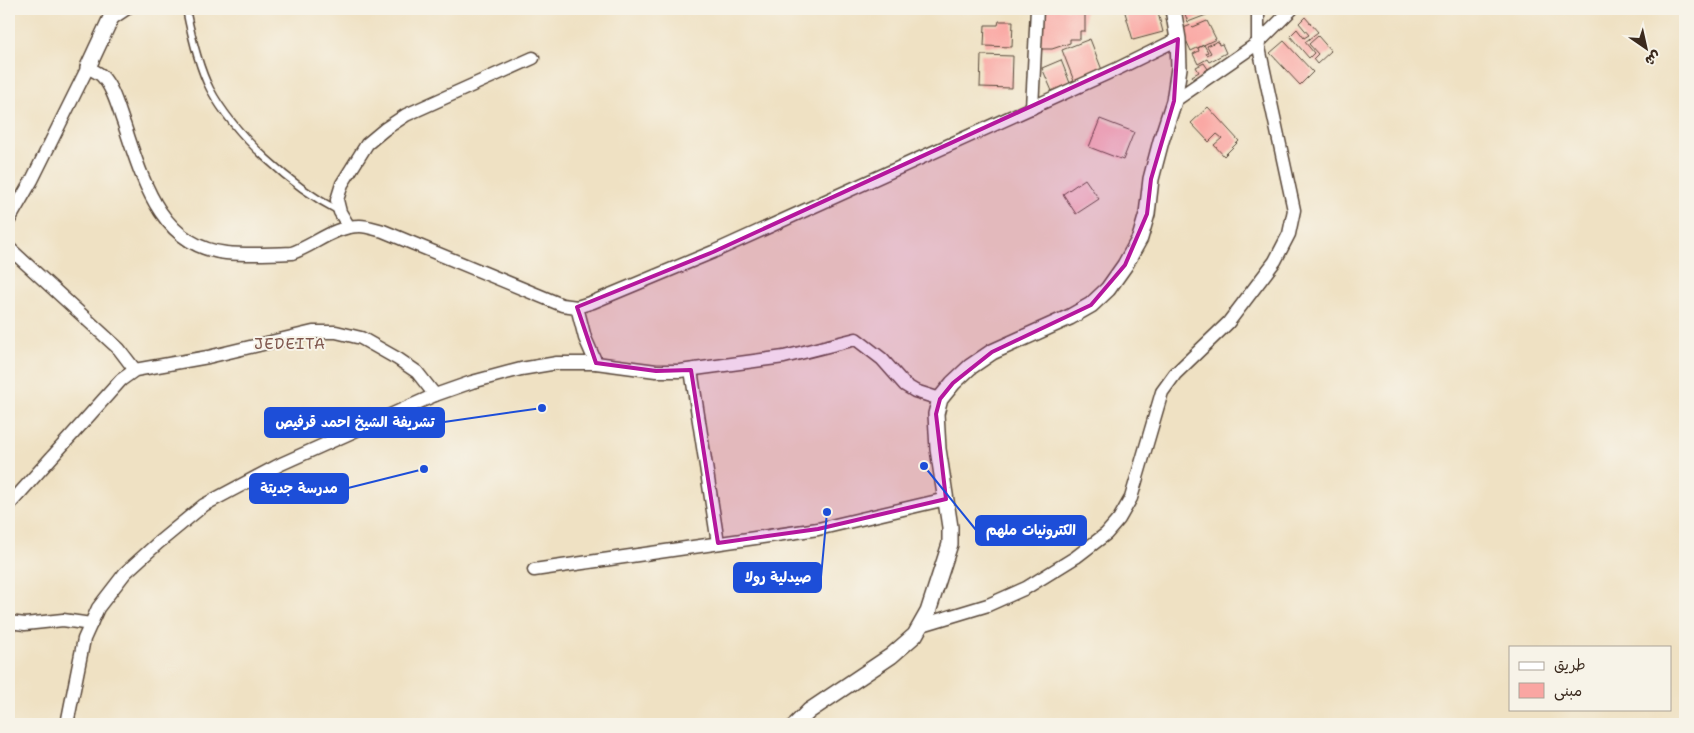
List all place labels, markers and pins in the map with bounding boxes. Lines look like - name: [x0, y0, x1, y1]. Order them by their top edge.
- callout: تشريفة الشيخ احمد قرفيص: [265, 408, 444, 437]
- callout: مدرسة جديتة: [250, 474, 348, 503]
- callout: الكترونيات ملهم: [976, 516, 1086, 545]
- callout: صيدلية رولا: [734, 563, 821, 592]

